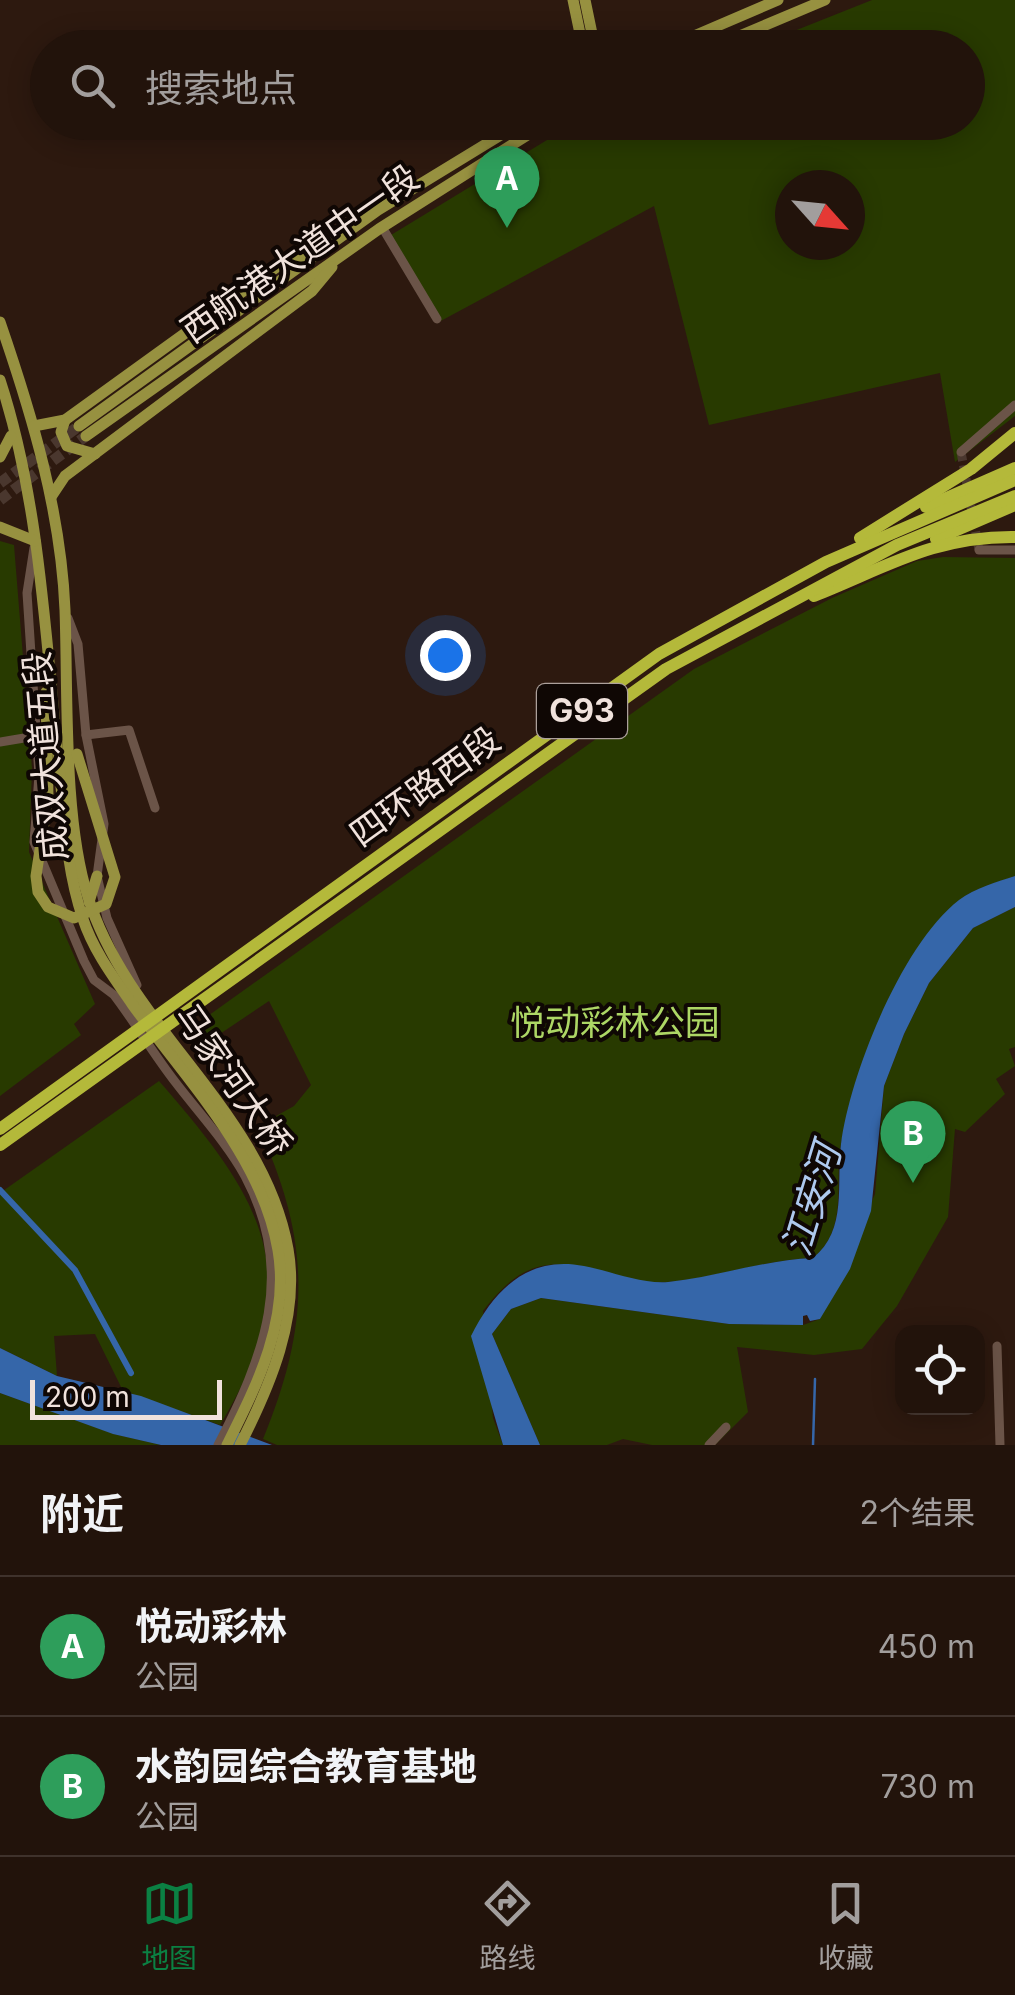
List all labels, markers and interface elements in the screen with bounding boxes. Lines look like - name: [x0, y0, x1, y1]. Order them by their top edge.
- search box: [30, 30, 985, 140]
- icon: search: [65, 58, 120, 113]
- text: 搜索地点: [145, 65, 297, 111]
- pin: A: [474, 146, 540, 228]
- street label: 西航港大道中一段: [173, 156, 426, 351]
- north arrow: [775, 170, 865, 260]
- your location: [420, 630, 471, 681]
- street label: 成双大道五段: [15, 650, 75, 863]
- road number: G93: [537, 684, 627, 738]
- street label: 四环路西段: [341, 718, 508, 855]
- street label: 马家河大桥: [166, 996, 301, 1163]
- park label: 悦动彩林公园: [510, 1001, 720, 1043]
- pin: B: [880, 1100, 946, 1183]
- water label: 江安河: [772, 1132, 852, 1261]
- map controls: [895, 1325, 985, 1415]
- button: locate: [895, 1325, 985, 1415]
- scale bar: [30, 1375, 222, 1420]
- text: 200 m: [45, 1380, 130, 1414]
- text: 附近: [40, 1488, 124, 1539]
- text: 2个结果: [859, 1493, 975, 1532]
- text: 悦动彩林: [135, 1603, 287, 1649]
- text: A: [61, 1627, 84, 1666]
- text: 450 m: [878, 1627, 975, 1666]
- text: 公园: [135, 1657, 199, 1696]
- text: 水韵园综合教育基地: [135, 1743, 477, 1789]
- text: B: [62, 1767, 83, 1806]
- text: 730 m: [880, 1767, 975, 1806]
- text: 公园: [135, 1797, 199, 1836]
- tab: 地图: [141, 1876, 197, 1976]
- tab: 路线: [479, 1876, 536, 1976]
- tab: 收藏: [818, 1876, 874, 1976]

